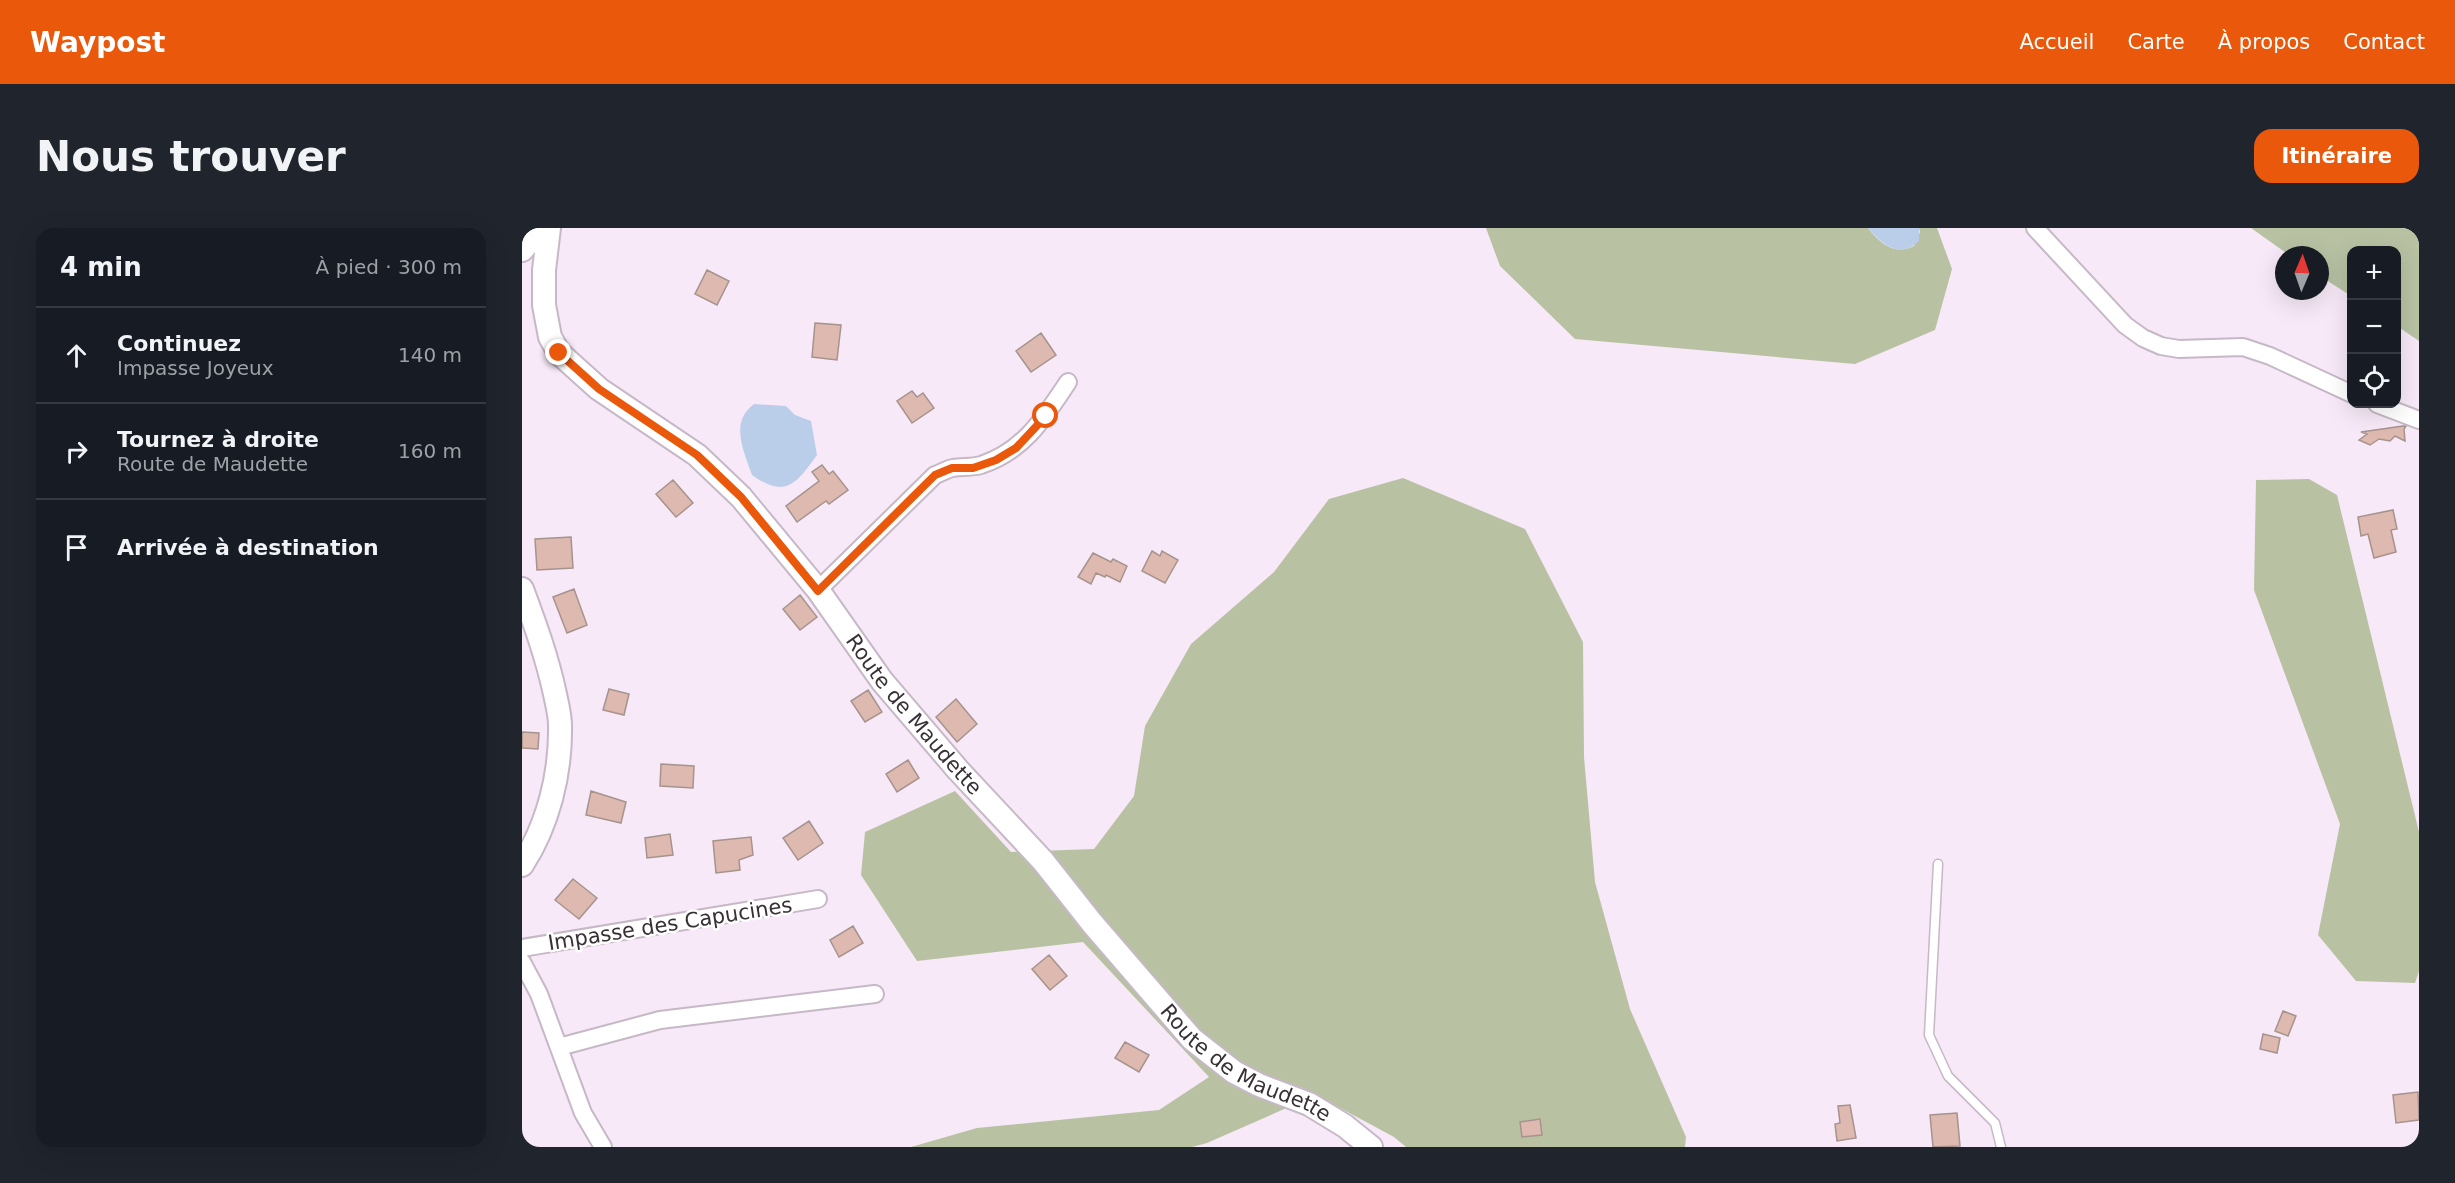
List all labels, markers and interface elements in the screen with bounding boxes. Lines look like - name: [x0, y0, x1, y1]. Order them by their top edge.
- text: Waypost: [30, 26, 166, 59]
- text: Accueil: [2019, 30, 2094, 54]
- text: Carte: [2127, 30, 2185, 54]
- text: À propos: [2218, 30, 2310, 54]
- text: Contact: [2343, 30, 2425, 54]
- button: Itinéraire: [2254, 129, 2419, 183]
- text: Nous trouver: [36, 132, 346, 181]
- north arrow: [2275, 246, 2329, 300]
- map controls: [2347, 246, 2401, 408]
- button: +: [2347, 246, 2401, 300]
- text: 4 min: [60, 252, 142, 282]
- text: À pied · 300 m: [316, 255, 462, 279]
- button: −: [2347, 300, 2401, 354]
- text: Continuez: [117, 331, 241, 356]
- icon: ahead: [60, 339, 93, 372]
- route end: [545, 339, 571, 365]
- text: 140 m: [398, 343, 462, 367]
- button: locate: [2347, 354, 2401, 408]
- text: Impasse Joyeux: [117, 356, 274, 380]
- route start: [1032, 402, 1058, 428]
- text: Tournez à droite: [117, 427, 319, 452]
- icon: right: [60, 435, 93, 468]
- text: 160 m: [398, 439, 462, 463]
- text: Route de Maudette: [117, 452, 308, 476]
- icon: arrive: [60, 531, 93, 564]
- text: Arrivée à destination: [117, 535, 379, 560]
- street label: Route de Maudette: [841, 630, 987, 800]
- street label: Impasse des Capucines: [546, 893, 794, 955]
- street label: Route de Maudette: [1155, 999, 1335, 1126]

